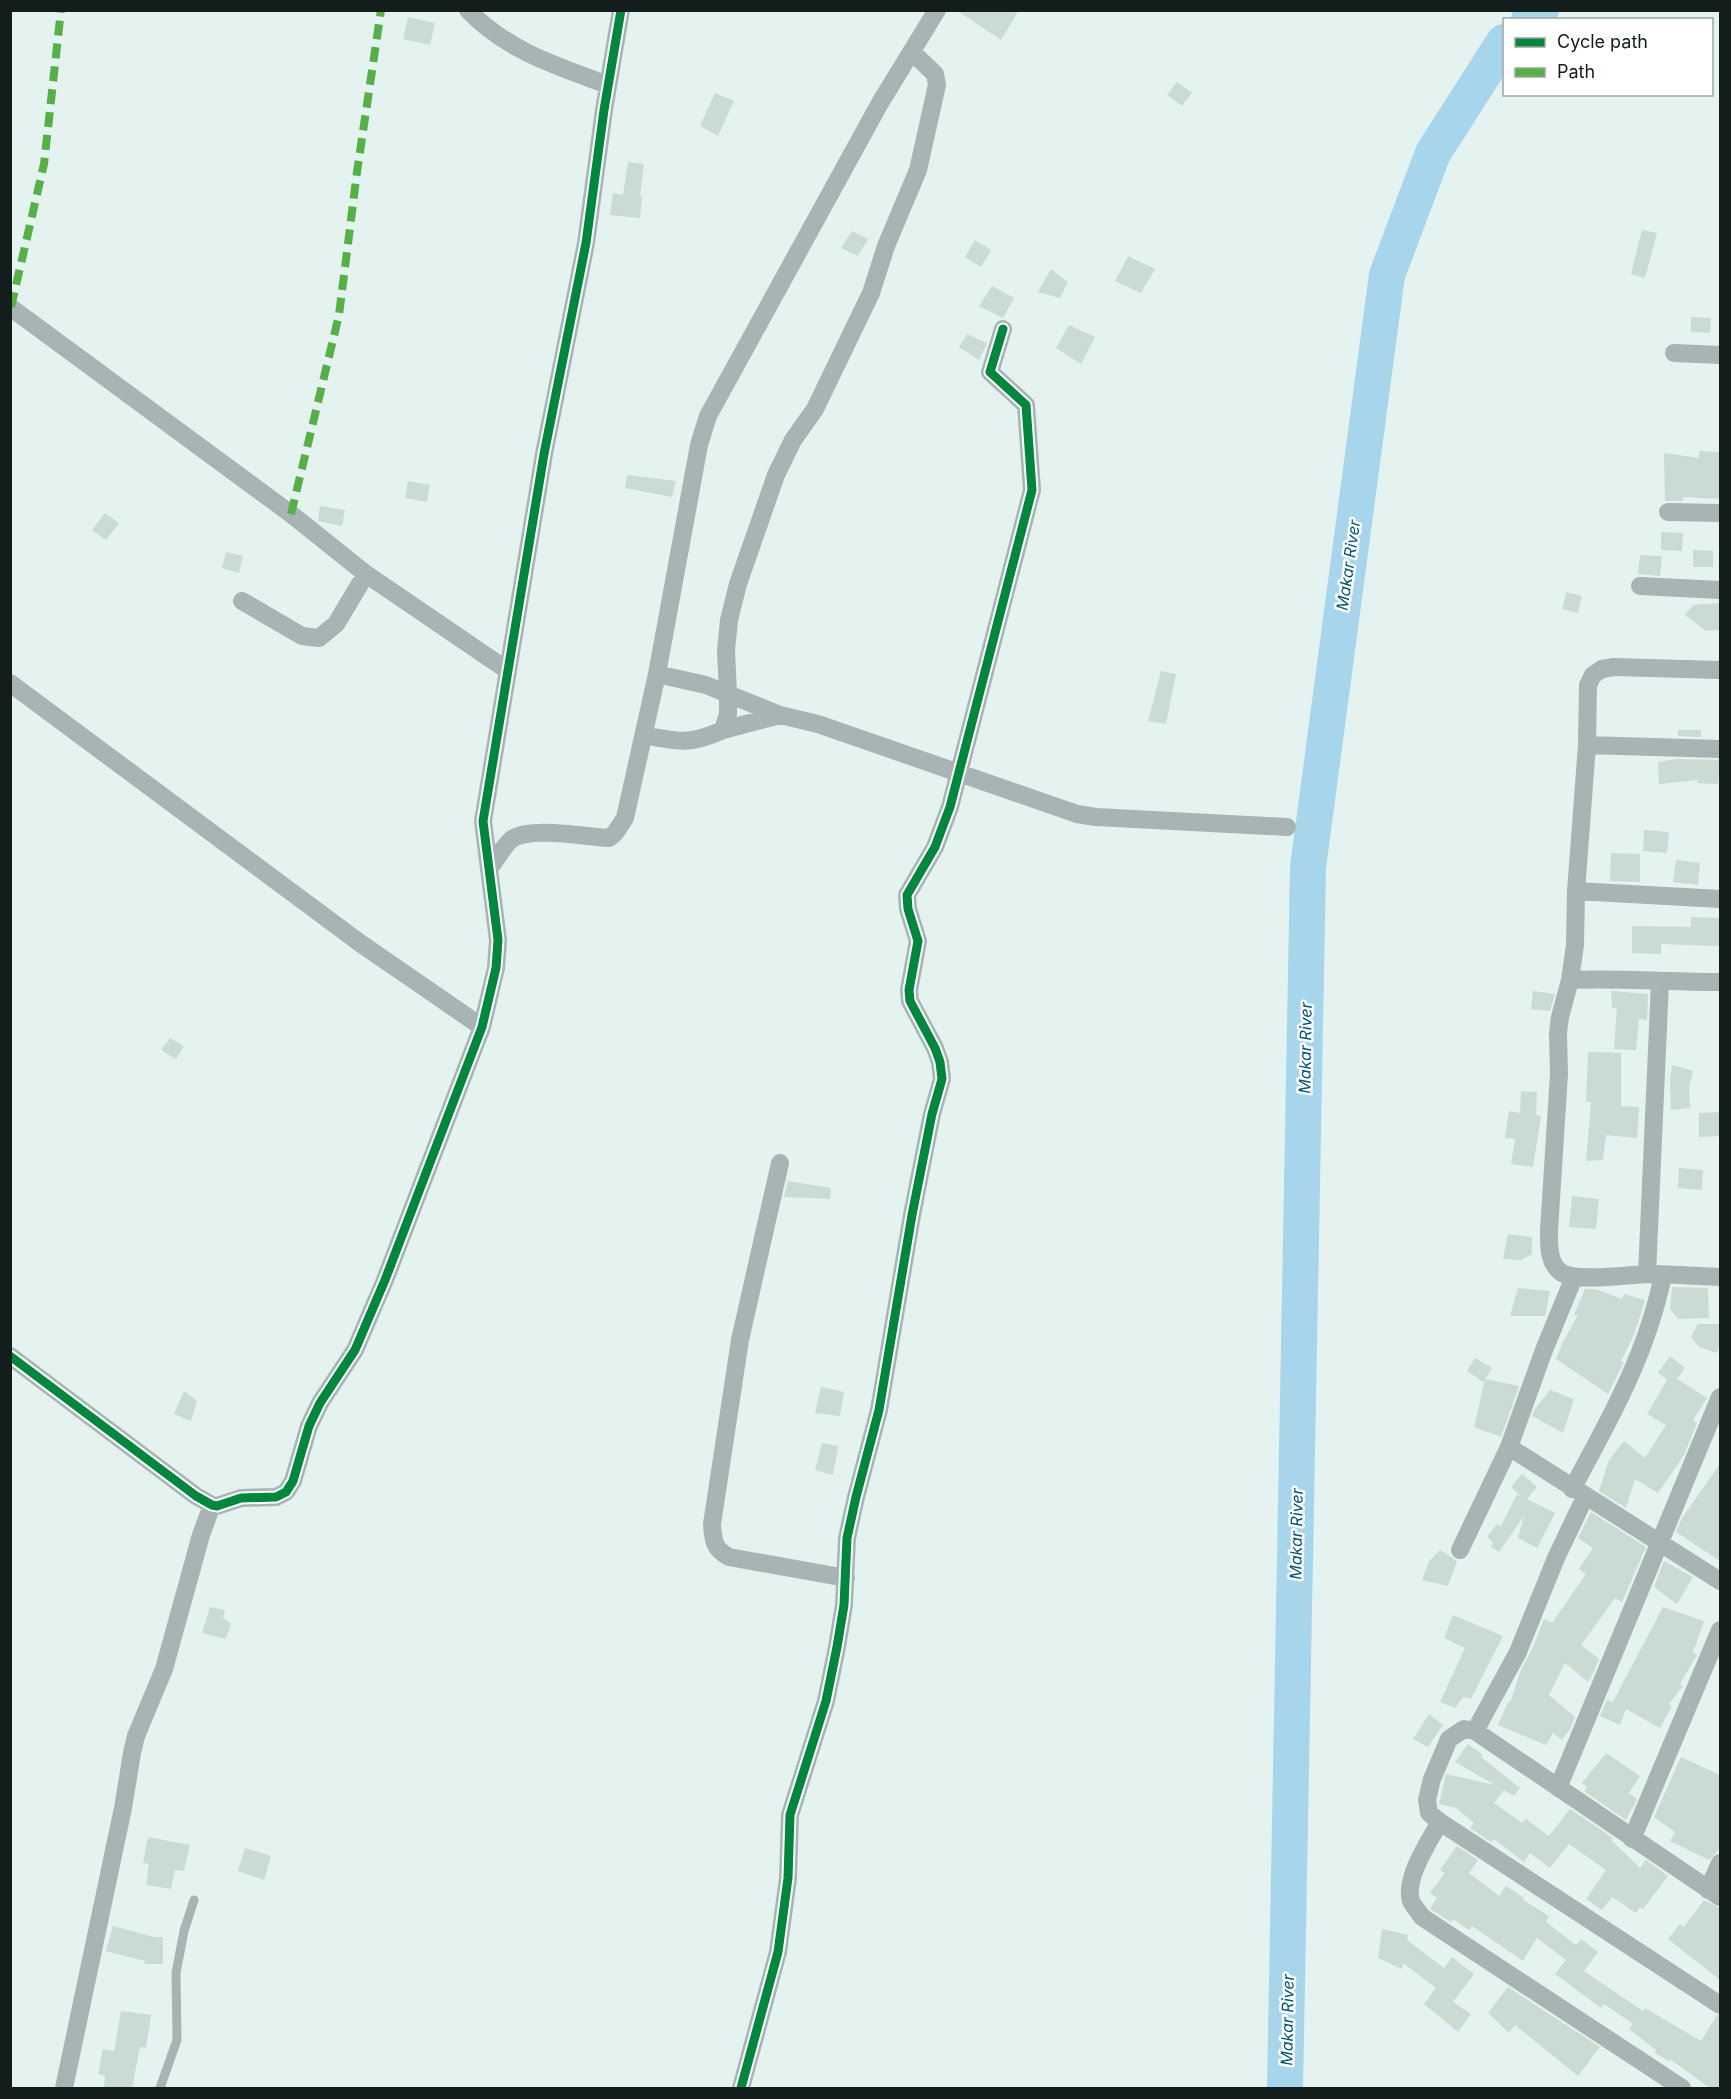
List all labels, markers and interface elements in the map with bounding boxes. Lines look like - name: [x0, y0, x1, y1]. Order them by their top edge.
- legend: [1503, 18, 1713, 96]
- text: Cycle path: [1557, 31, 1648, 52]
- text: Path: [1557, 61, 1595, 82]
- water label: Makar River: [1332, 518, 1364, 612]
- water label: Makar River: [1294, 1001, 1316, 1094]
- water label: Makar River: [1285, 1487, 1307, 1580]
- water label: Makar River: [1276, 1973, 1298, 2066]

